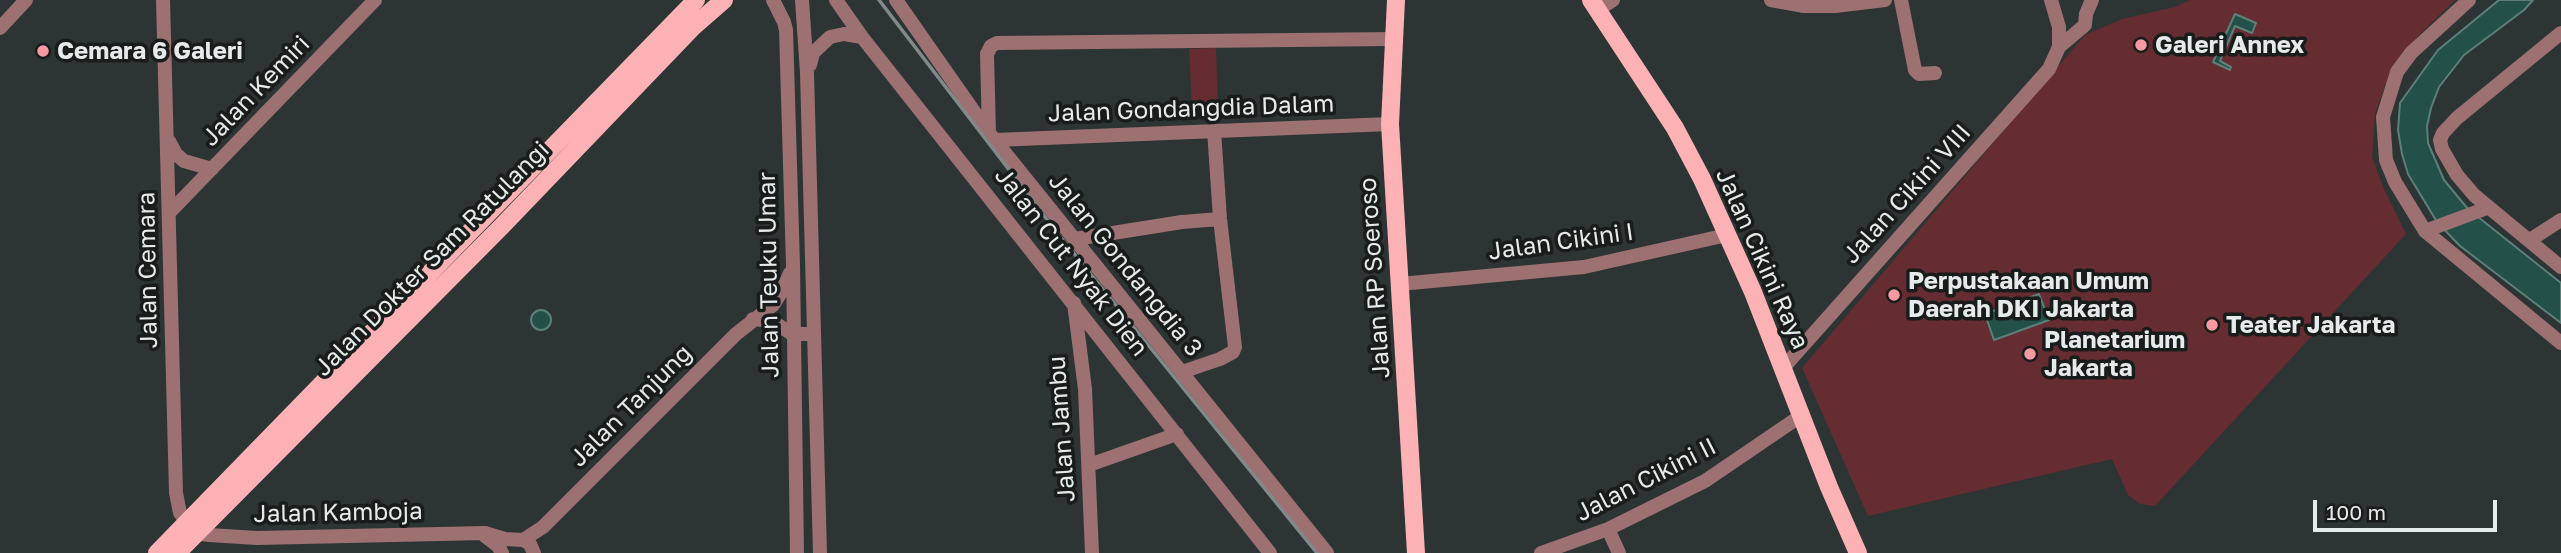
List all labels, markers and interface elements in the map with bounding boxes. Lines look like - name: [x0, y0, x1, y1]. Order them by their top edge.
- street label: Jalan Kemiri: [196, 30, 316, 152]
- place label: Galeri Annex: [2155, 31, 2304, 59]
- place label: Cemara 6 Galeri: [57, 37, 243, 65]
- marker: Galeri Annex: [2133, 37, 2149, 53]
- marker: Cemara 6 Galeri: [35, 43, 51, 59]
- street label: Jalan Gondangdia Dalam: [1047, 90, 1335, 128]
- street label: Jalan Cikini VIII: [1837, 118, 1977, 270]
- street label: Jalan Dokter Sam Ratulangi: [309, 136, 555, 382]
- street label: Jalan Cut Nyak Dien: [988, 162, 1154, 362]
- street label: Jalan Cikini Raya: [1709, 164, 1815, 354]
- street label: Jalan Gondangdia 3: [1042, 168, 1208, 362]
- street label: Jalan Teuku Umar: [753, 172, 785, 378]
- street label: Jalan RP Soeroso: [1354, 177, 1396, 379]
- street label: Jalan Cemara: [132, 191, 164, 349]
- street label: Jalan Cikini I: [1487, 218, 1635, 266]
- place label: Perpustakaan Umum Daerah DKI Jakarta: [1908, 267, 2149, 323]
- marker: Perpustakaan Umum Daerah DKI Jakarta: [1886, 287, 1902, 303]
- place label: Teater Jakarta: [2226, 311, 2395, 339]
- marker: Teater Jakarta: [2204, 317, 2220, 333]
- place label: Planetarium Jakarta: [2044, 326, 2185, 382]
- street label: Jalan Tanjung: [564, 339, 698, 473]
- marker: Planetarium Jakarta: [2022, 346, 2038, 362]
- street label: Jalan Jambu: [1043, 355, 1081, 503]
- street label: Jalan Cikini II: [1571, 432, 1721, 528]
- scale bar: [2316, 486, 2500, 530]
- street label: Jalan Kamboja: [253, 497, 423, 529]
- text: 100 m: [2326, 499, 2386, 525]

